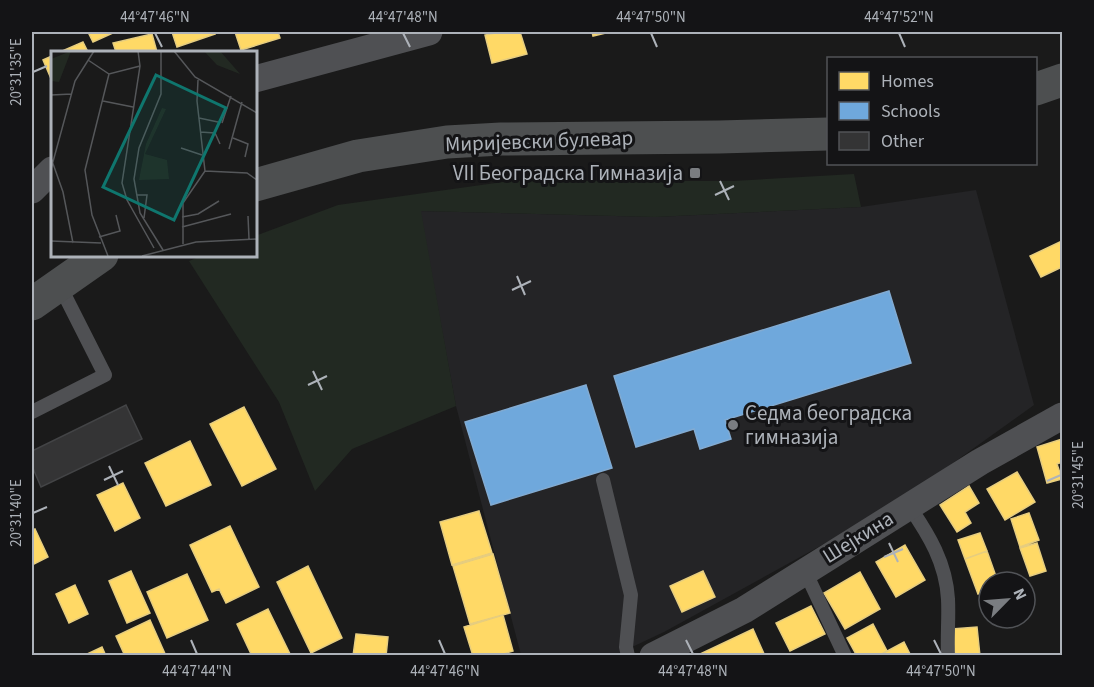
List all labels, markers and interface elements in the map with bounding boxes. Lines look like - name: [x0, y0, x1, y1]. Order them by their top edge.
- text: 44°47'46"N: [120, 7, 190, 28]
- text: 44°47'48"N: [368, 7, 438, 28]
- text: 44°47'50"N: [616, 7, 686, 28]
- text: 44°47'52"N: [864, 7, 934, 28]
- text: 20°31'35"E: [6, 38, 27, 106]
- inset map: [51, 51, 256, 256]
- legend: [827, 57, 1037, 165]
- text: Homes: [881, 69, 934, 94]
- text: Schools: [881, 99, 940, 124]
- street label: Миријевски булевар: [444, 123, 634, 159]
- text: Other: [881, 129, 925, 154]
- place label: VII Београдска Гимназија: [453, 158, 683, 188]
- marker: VII Београдска Гимназија: [688, 166, 702, 180]
- place label: Седма београдска гимназија: [745, 398, 912, 452]
- marker: Седма београдска гимназија: [726, 418, 740, 432]
- text: 20°31'45"E: [1068, 441, 1089, 509]
- text: 20°31'40"E: [6, 479, 27, 547]
- street label: Шејкина: [817, 503, 899, 571]
- north arrow: [977, 570, 1037, 630]
- text: N: [1007, 585, 1032, 604]
- text: 44°47'44"N: [162, 661, 232, 682]
- text: 44°47'46"N: [410, 661, 480, 682]
- text: 44°47'48"N: [658, 661, 728, 682]
- text: 44°47'50"N: [906, 661, 976, 682]

